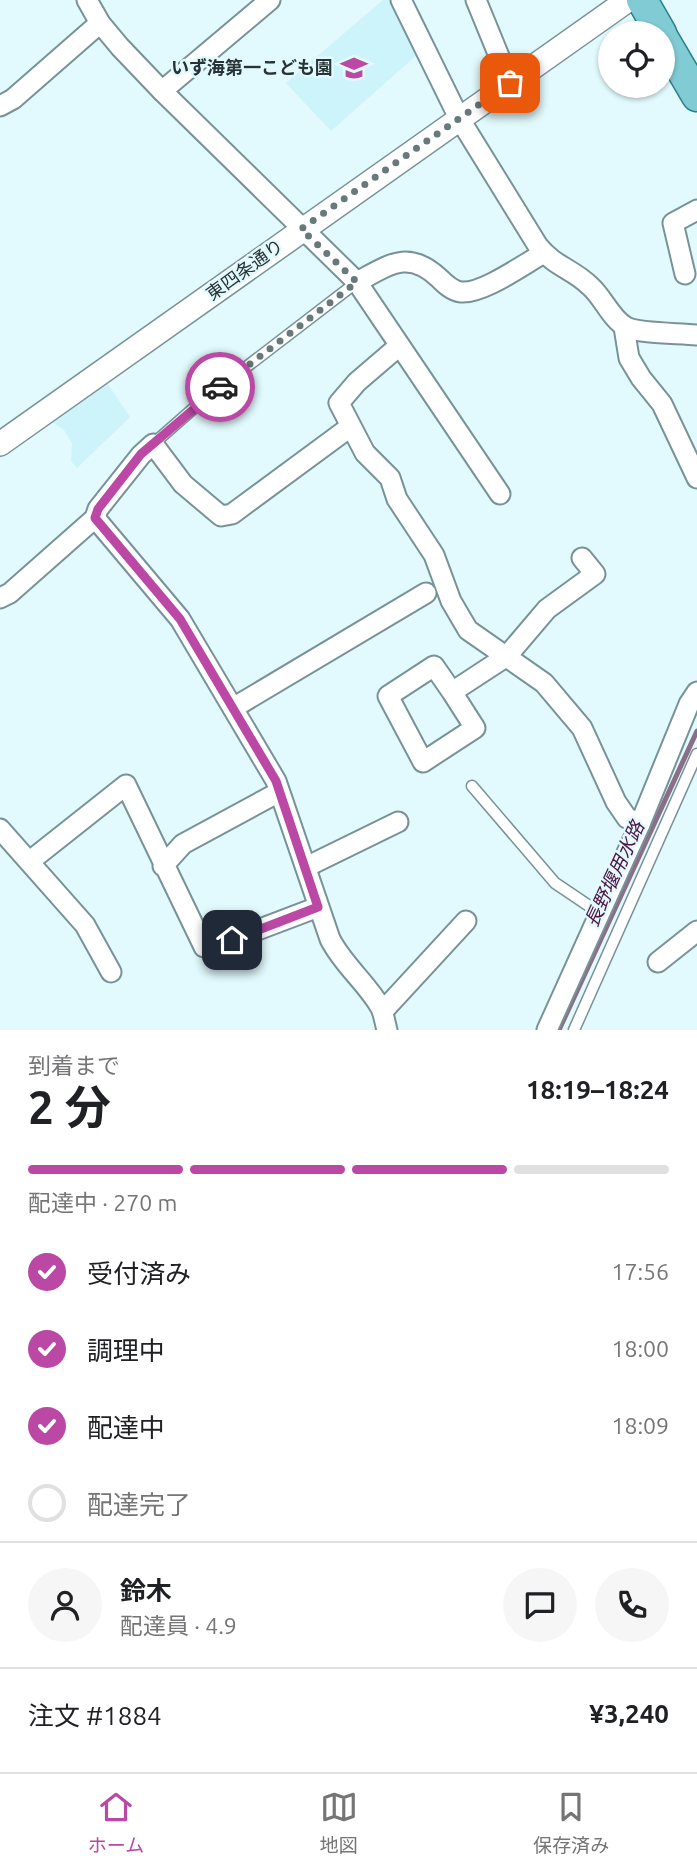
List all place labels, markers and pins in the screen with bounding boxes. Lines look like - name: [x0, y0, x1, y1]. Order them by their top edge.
- school or university icon: いず海第一こども園: [339, 53, 369, 83]
- pin: [480, 53, 540, 113]
- place label: いず海第一こども園: [171, 57, 333, 77]
- pin: [202, 910, 262, 970]

